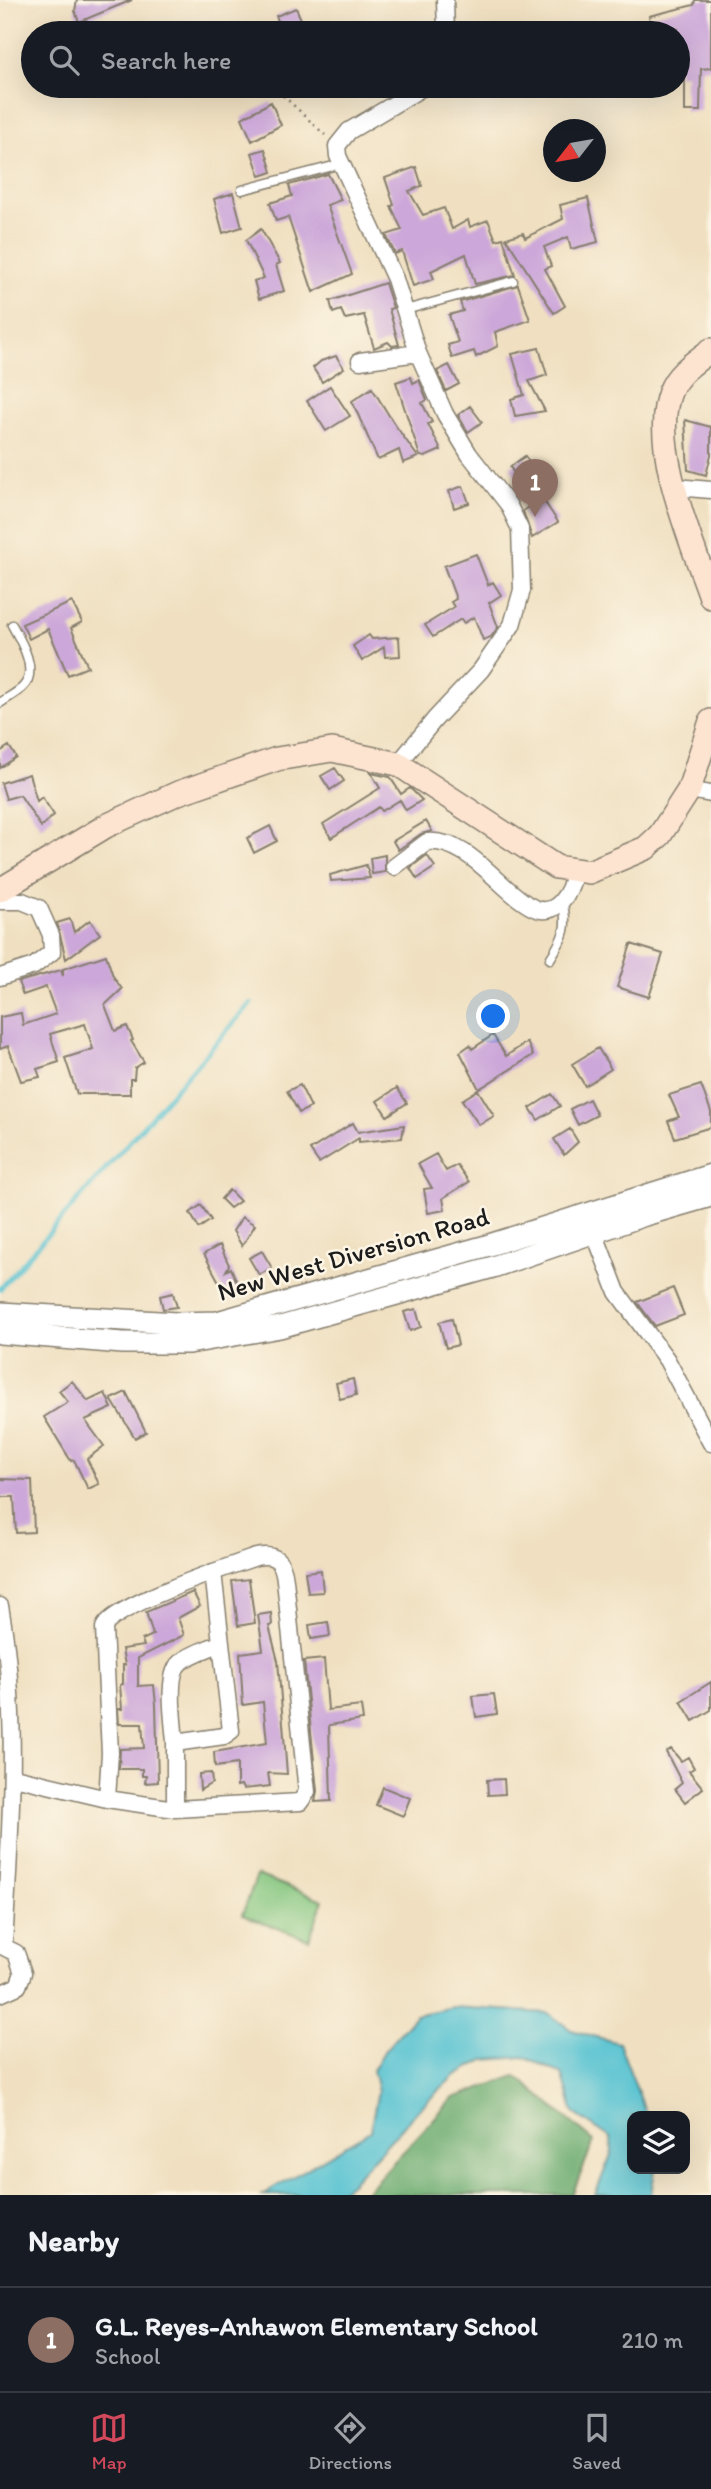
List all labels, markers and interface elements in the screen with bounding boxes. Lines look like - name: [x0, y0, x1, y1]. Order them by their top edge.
- search box: [21, 21, 690, 98]
- icon: search: [45, 41, 83, 79]
- text: Search here: [101, 44, 231, 76]
- north arrow: [543, 119, 606, 182]
- pin: 1: [512, 459, 558, 517]
- your location: [476, 999, 510, 1033]
- street label: New West Diversion Road: [214, 1200, 493, 1308]
- map controls: [627, 2111, 690, 2174]
- button: layers: [627, 2111, 690, 2174]
- text: Nearby: [28, 2222, 119, 2259]
- text: G.L. Reyes-Anhawon Elementary School: [95, 2310, 538, 2342]
- text: 1: [46, 2326, 56, 2354]
- text: 210 m: [622, 2326, 683, 2354]
- text: School: [95, 2342, 160, 2370]
- tab: Map: [90, 2409, 128, 2474]
- tab: Directions: [308, 2409, 392, 2474]
- tab: Saved: [572, 2409, 621, 2474]

